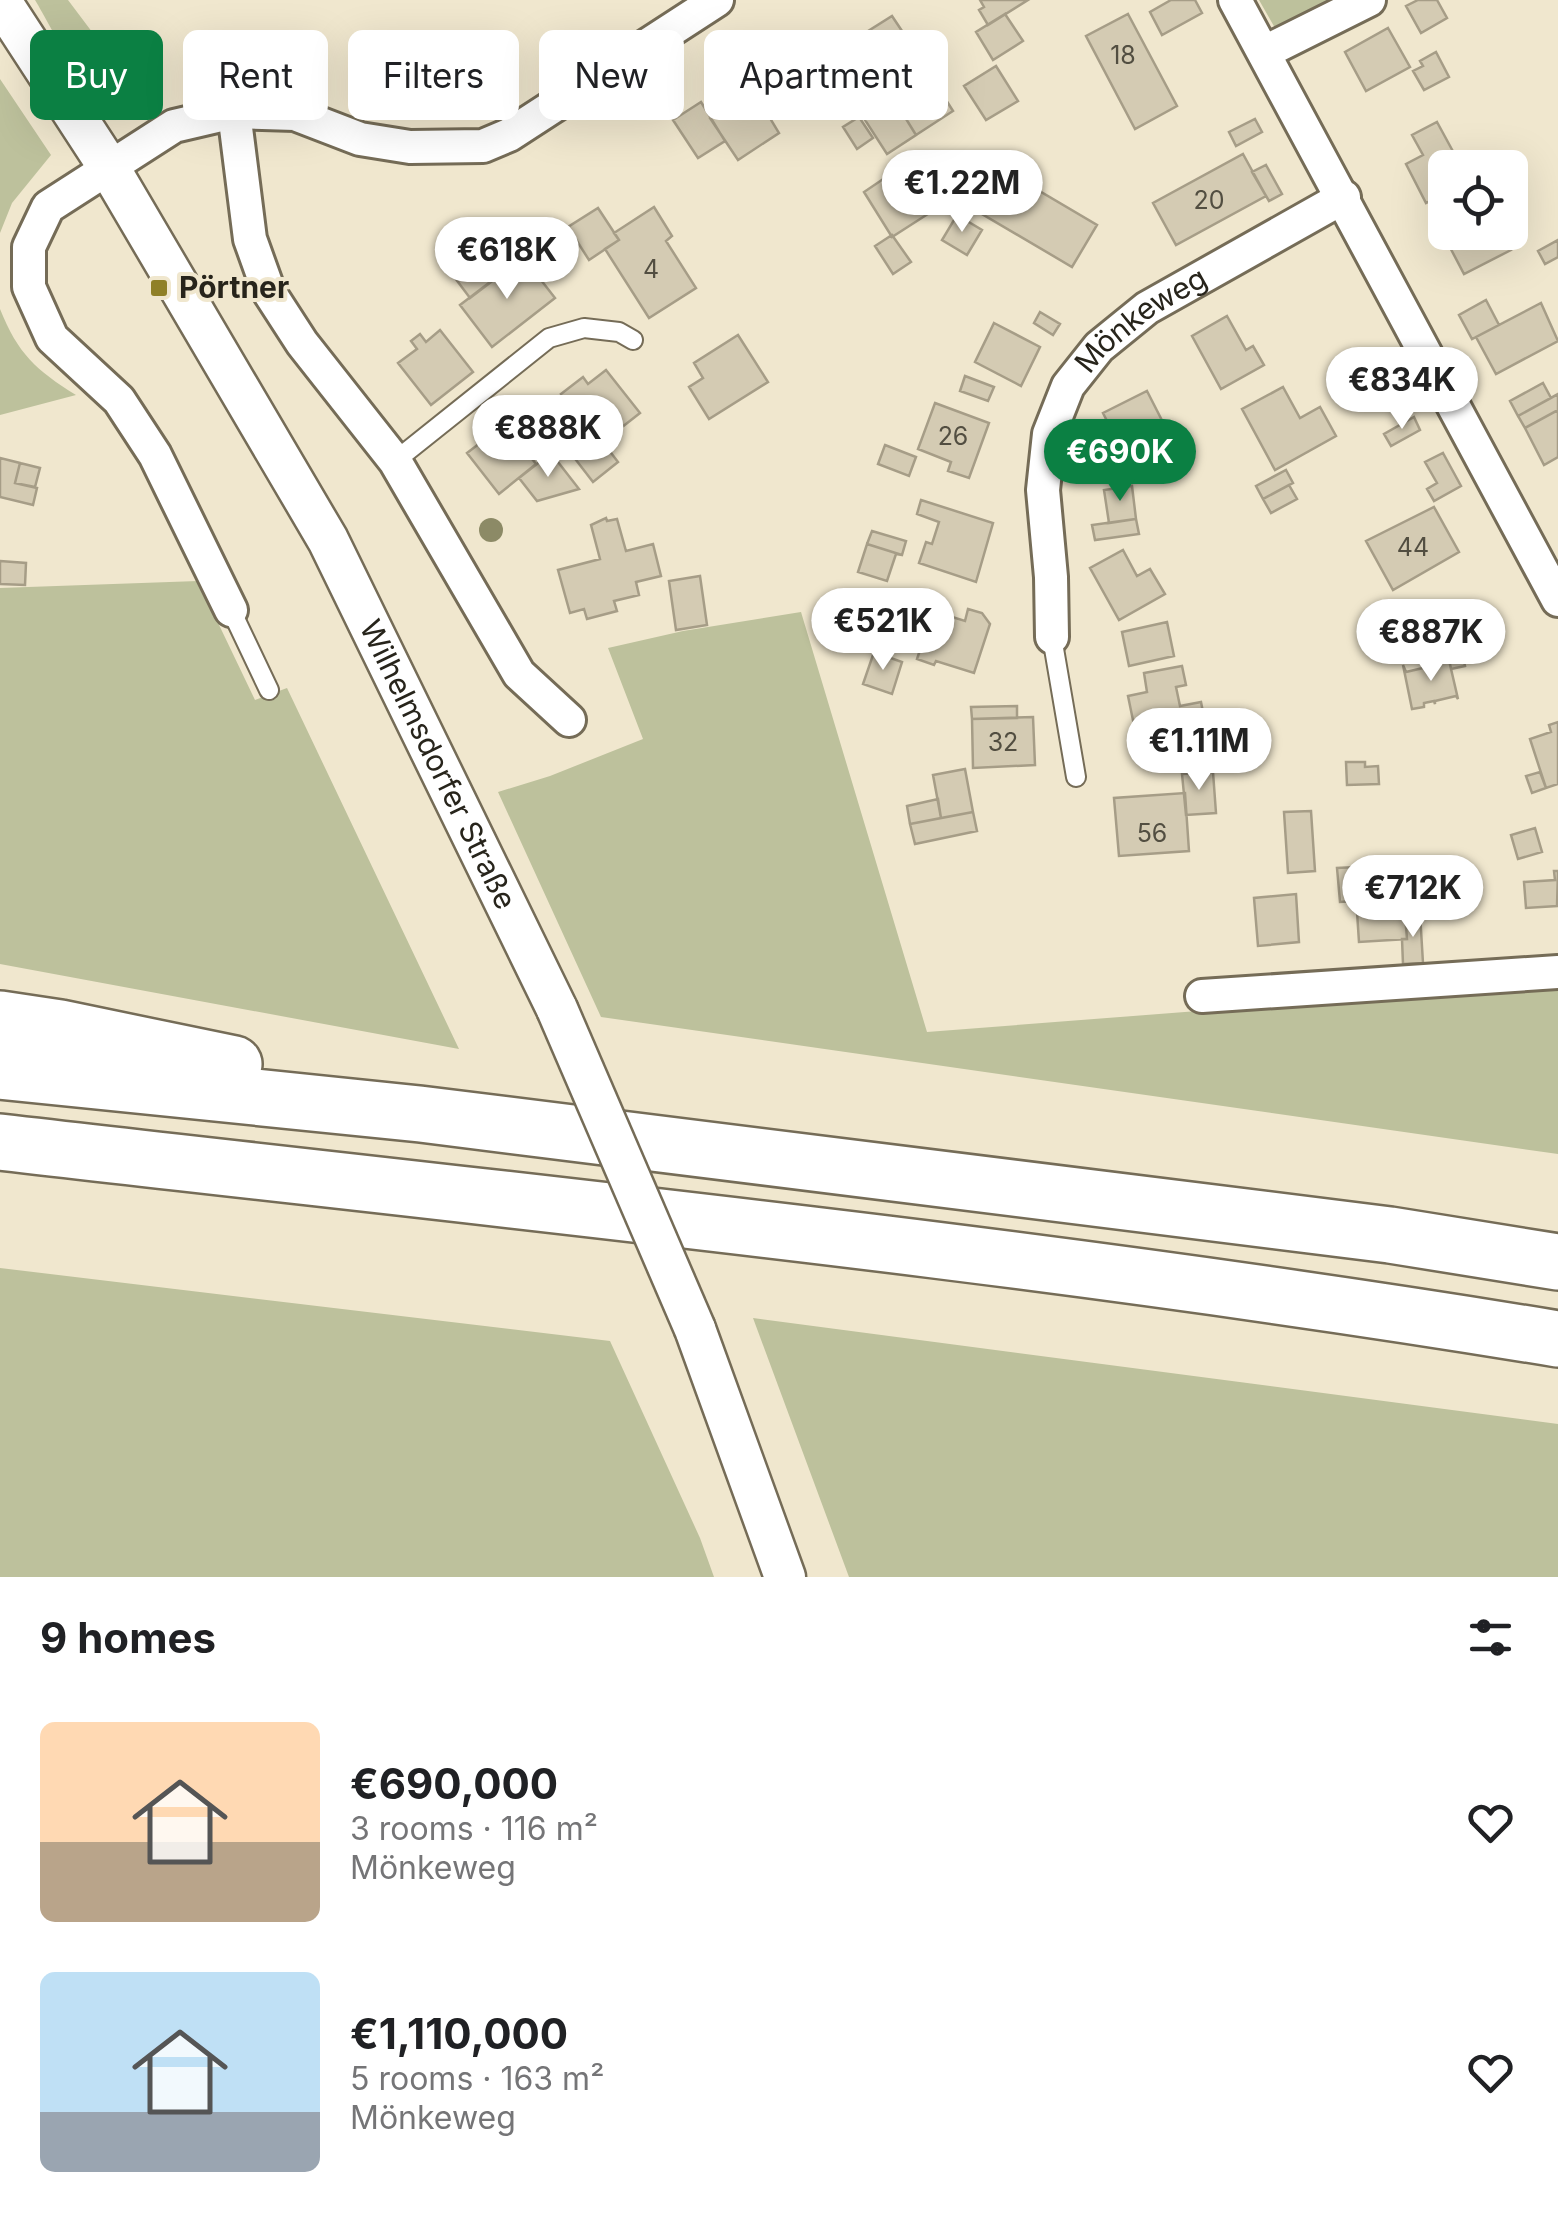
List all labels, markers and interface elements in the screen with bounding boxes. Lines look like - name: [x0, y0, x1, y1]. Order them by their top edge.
- chip: Buy: [30, 30, 163, 120]
- chip: Rent: [183, 30, 328, 120]
- chip: Filters: [348, 30, 519, 120]
- chip: New: [539, 30, 684, 120]
- chip: Apartment: [704, 30, 948, 120]
- house number: 18: [1110, 40, 1136, 70]
- pin: €1.22M: [881, 150, 1043, 235]
- map controls: [1428, 150, 1528, 250]
- button: locate: [1428, 150, 1528, 250]
- text: €1.22M: [904, 163, 1020, 202]
- house number: 20: [1193, 185, 1225, 215]
- pin: €618K: [437, 217, 577, 302]
- text: €618K: [457, 230, 557, 269]
- house number: 4: [643, 254, 659, 284]
- street label: Mönkeweg: [1067, 259, 1213, 379]
- place label: Pörtner: [179, 269, 289, 305]
- marker: Pörtner: [148, 277, 170, 299]
- pin: €834K: [1332, 347, 1472, 432]
- text: €834K: [1348, 360, 1456, 399]
- pin: €888K: [478, 395, 618, 480]
- text: €888K: [494, 408, 602, 447]
- pin: €690K: [1050, 419, 1190, 504]
- house number: 26: [938, 421, 968, 451]
- text: €690K: [1066, 432, 1174, 471]
- house number: 44: [1397, 532, 1429, 562]
- pin: €521K: [813, 588, 953, 673]
- pin: €887K: [1361, 599, 1501, 684]
- text: €521K: [833, 601, 933, 640]
- text: €887K: [1378, 612, 1484, 651]
- street label: Wilhelmsdorfer Straße: [353, 614, 524, 915]
- pin: €1.11M: [1118, 708, 1280, 793]
- text: €1.11M: [1149, 721, 1249, 760]
- house number: 32: [988, 727, 1018, 757]
- house number: 56: [1137, 818, 1167, 848]
- pin: €712K: [1343, 855, 1483, 940]
- text: €712K: [1364, 868, 1462, 907]
- icon: filters: [1463, 1610, 1518, 1665]
- text: 9 homes: [40, 1612, 216, 1663]
- text: €690,000: [350, 1758, 558, 1809]
- icon: home: [120, 1762, 240, 1882]
- icon: heart: [1463, 1795, 1518, 1850]
- text: 3 rooms · 116 m²: [350, 1809, 598, 1848]
- text: Mönkeweg: [350, 1848, 516, 1887]
- text: €1,110,000: [350, 2008, 568, 2059]
- icon: home: [120, 2012, 240, 2132]
- icon: heart: [1463, 2045, 1518, 2100]
- text: 5 rooms · 163 m²: [350, 2059, 604, 2098]
- text: Mönkeweg: [350, 2098, 516, 2137]

